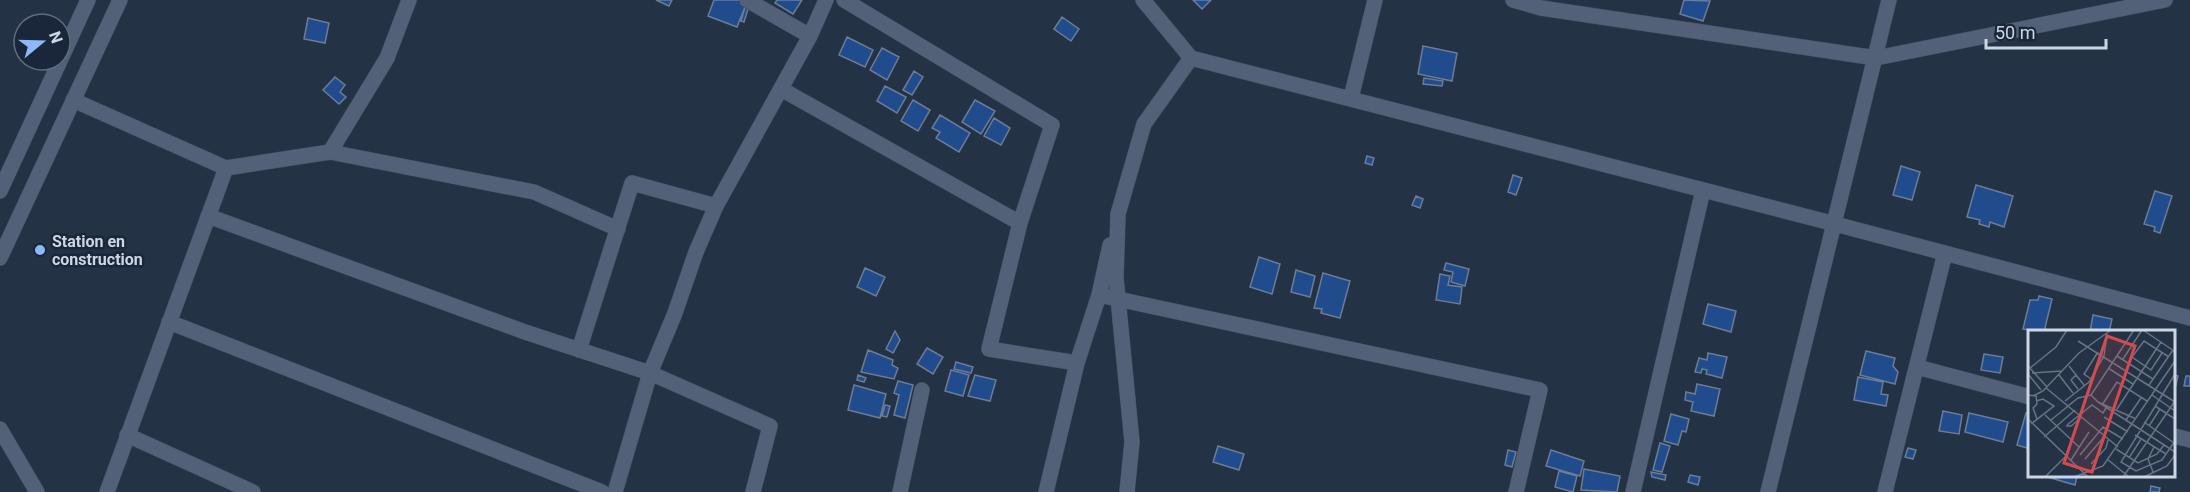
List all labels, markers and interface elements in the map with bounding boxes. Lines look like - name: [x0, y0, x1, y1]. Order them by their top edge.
- north arrow: [12, 12, 72, 72]
- scale bar: [1986, 12, 2106, 50]
- text: 50 m: [1995, 22, 2035, 43]
- text: N: [45, 29, 67, 46]
- place label: Station en construction: [52, 232, 143, 269]
- marker: Station en construction: [33, 243, 47, 257]
- inset map: [2028, 330, 2175, 477]

